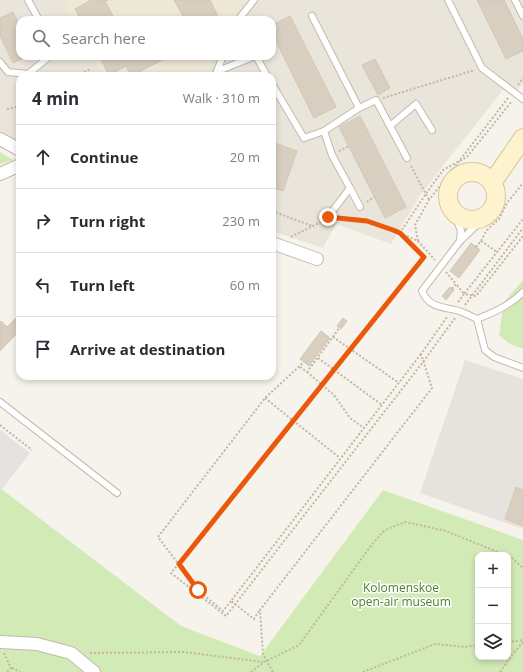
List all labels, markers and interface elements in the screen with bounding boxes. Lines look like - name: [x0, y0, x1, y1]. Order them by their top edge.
- search box: [16, 16, 276, 60]
- icon: search: [30, 27, 52, 49]
- text: Search here: [62, 28, 146, 48]
- text: 4 min: [32, 87, 79, 110]
- text: Walk · 310 m: [183, 89, 260, 107]
- icon: ahead: [32, 146, 54, 168]
- text: Continue: [70, 147, 138, 167]
- text: 20 m: [230, 148, 260, 166]
- route end: [319, 208, 337, 226]
- icon: right: [32, 210, 54, 232]
- text: Turn right: [70, 211, 145, 231]
- text: 230 m: [222, 212, 260, 230]
- icon: left: [32, 274, 54, 296]
- text: Turn left: [70, 275, 135, 295]
- text: 60 m: [230, 276, 260, 294]
- icon: arrive: [32, 338, 54, 360]
- text: Arrive at destination: [70, 339, 225, 359]
- map controls: [475, 552, 511, 660]
- button: +: [475, 552, 511, 588]
- park label: Kolomenskoe open-air museum: [351, 579, 451, 610]
- route start: [189, 581, 207, 599]
- button: −: [475, 588, 511, 624]
- button: layers: [475, 624, 511, 660]

